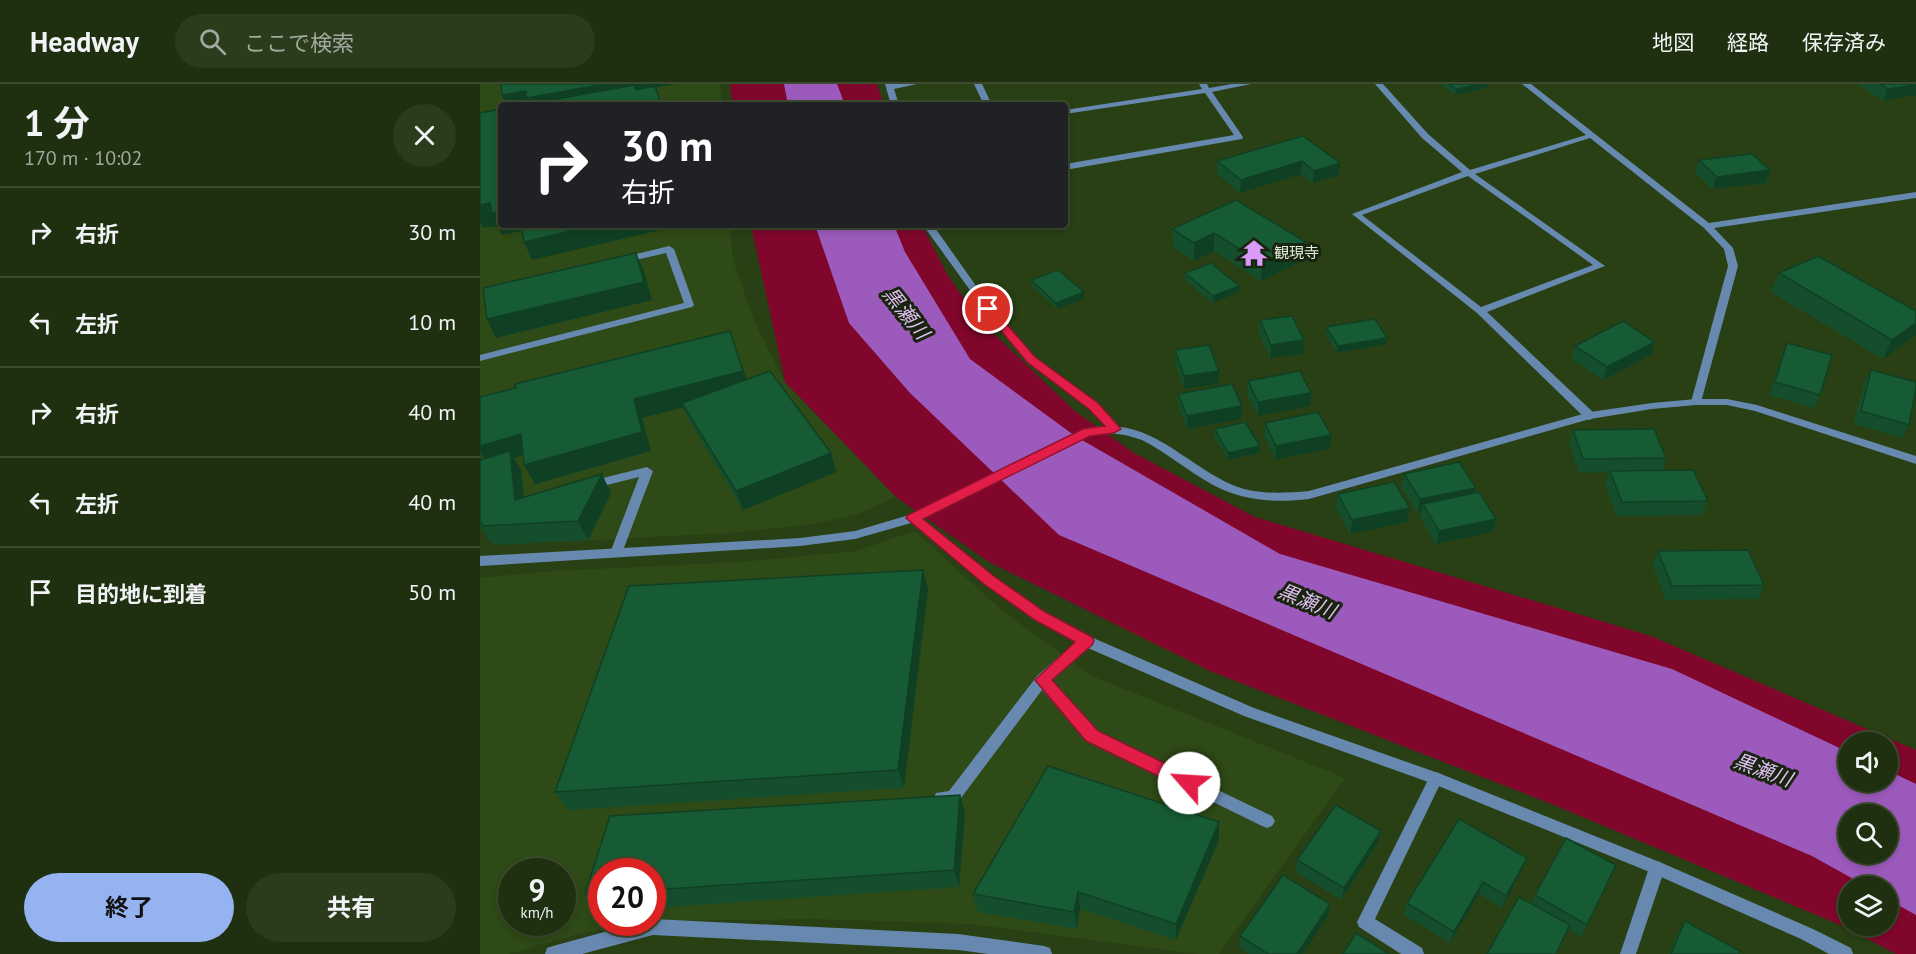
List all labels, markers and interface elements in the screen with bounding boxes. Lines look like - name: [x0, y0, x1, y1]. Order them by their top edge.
- search box: [175, 14, 595, 68]
- text: Headway: [30, 23, 139, 60]
- icon: search: [196, 25, 229, 58]
- text: ここで検索: [244, 29, 354, 57]
- text: 地図: [1652, 29, 1694, 56]
- text: 経路: [1727, 29, 1769, 56]
- text: 保存済み: [1802, 29, 1886, 56]
- text: 1 分: [24, 99, 90, 146]
- button: close: [393, 104, 456, 167]
- text: 30 m: [621, 118, 713, 173]
- icon: right: [522, 126, 600, 204]
- text: 170 m · 10:02: [24, 145, 142, 171]
- text: 右折: [621, 175, 675, 209]
- icon: right: [24, 216, 57, 249]
- text: 30 m: [408, 218, 456, 246]
- text: 右折: [75, 220, 119, 248]
- temple icon: 観現寺: [1239, 238, 1269, 268]
- place label: 観現寺: [1274, 243, 1319, 262]
- water label: 黒瀬川: [877, 282, 936, 346]
- pin: [962, 283, 1013, 334]
- icon: arrive: [971, 292, 1004, 325]
- icon: left: [24, 306, 57, 339]
- text: 10 m: [408, 308, 456, 336]
- text: 左折: [75, 310, 119, 338]
- icon: right: [24, 396, 57, 429]
- text: 40 m: [408, 398, 456, 426]
- text: 右折: [75, 400, 119, 428]
- icon: left: [24, 486, 57, 519]
- text: 40 m: [408, 488, 456, 516]
- text: 左折: [75, 490, 119, 518]
- icon: arrive: [24, 576, 57, 609]
- text: 50 m: [408, 578, 456, 606]
- water label: 黒瀬川: [1274, 578, 1342, 625]
- text: 目的地に到着: [75, 580, 207, 608]
- map controls: [1838, 732, 1898, 936]
- button: sound: [1838, 732, 1898, 792]
- water label: 黒瀬川: [1730, 748, 1798, 793]
- position arrow: [1157, 751, 1221, 815]
- button: search: [1838, 804, 1898, 864]
- speed limit sign: 20: [588, 858, 666, 936]
- text: 9: [528, 870, 546, 909]
- button: 終了: [24, 873, 234, 942]
- button: 共有: [246, 873, 456, 942]
- button: layers: [1838, 876, 1898, 936]
- text: km/h: [521, 903, 553, 922]

